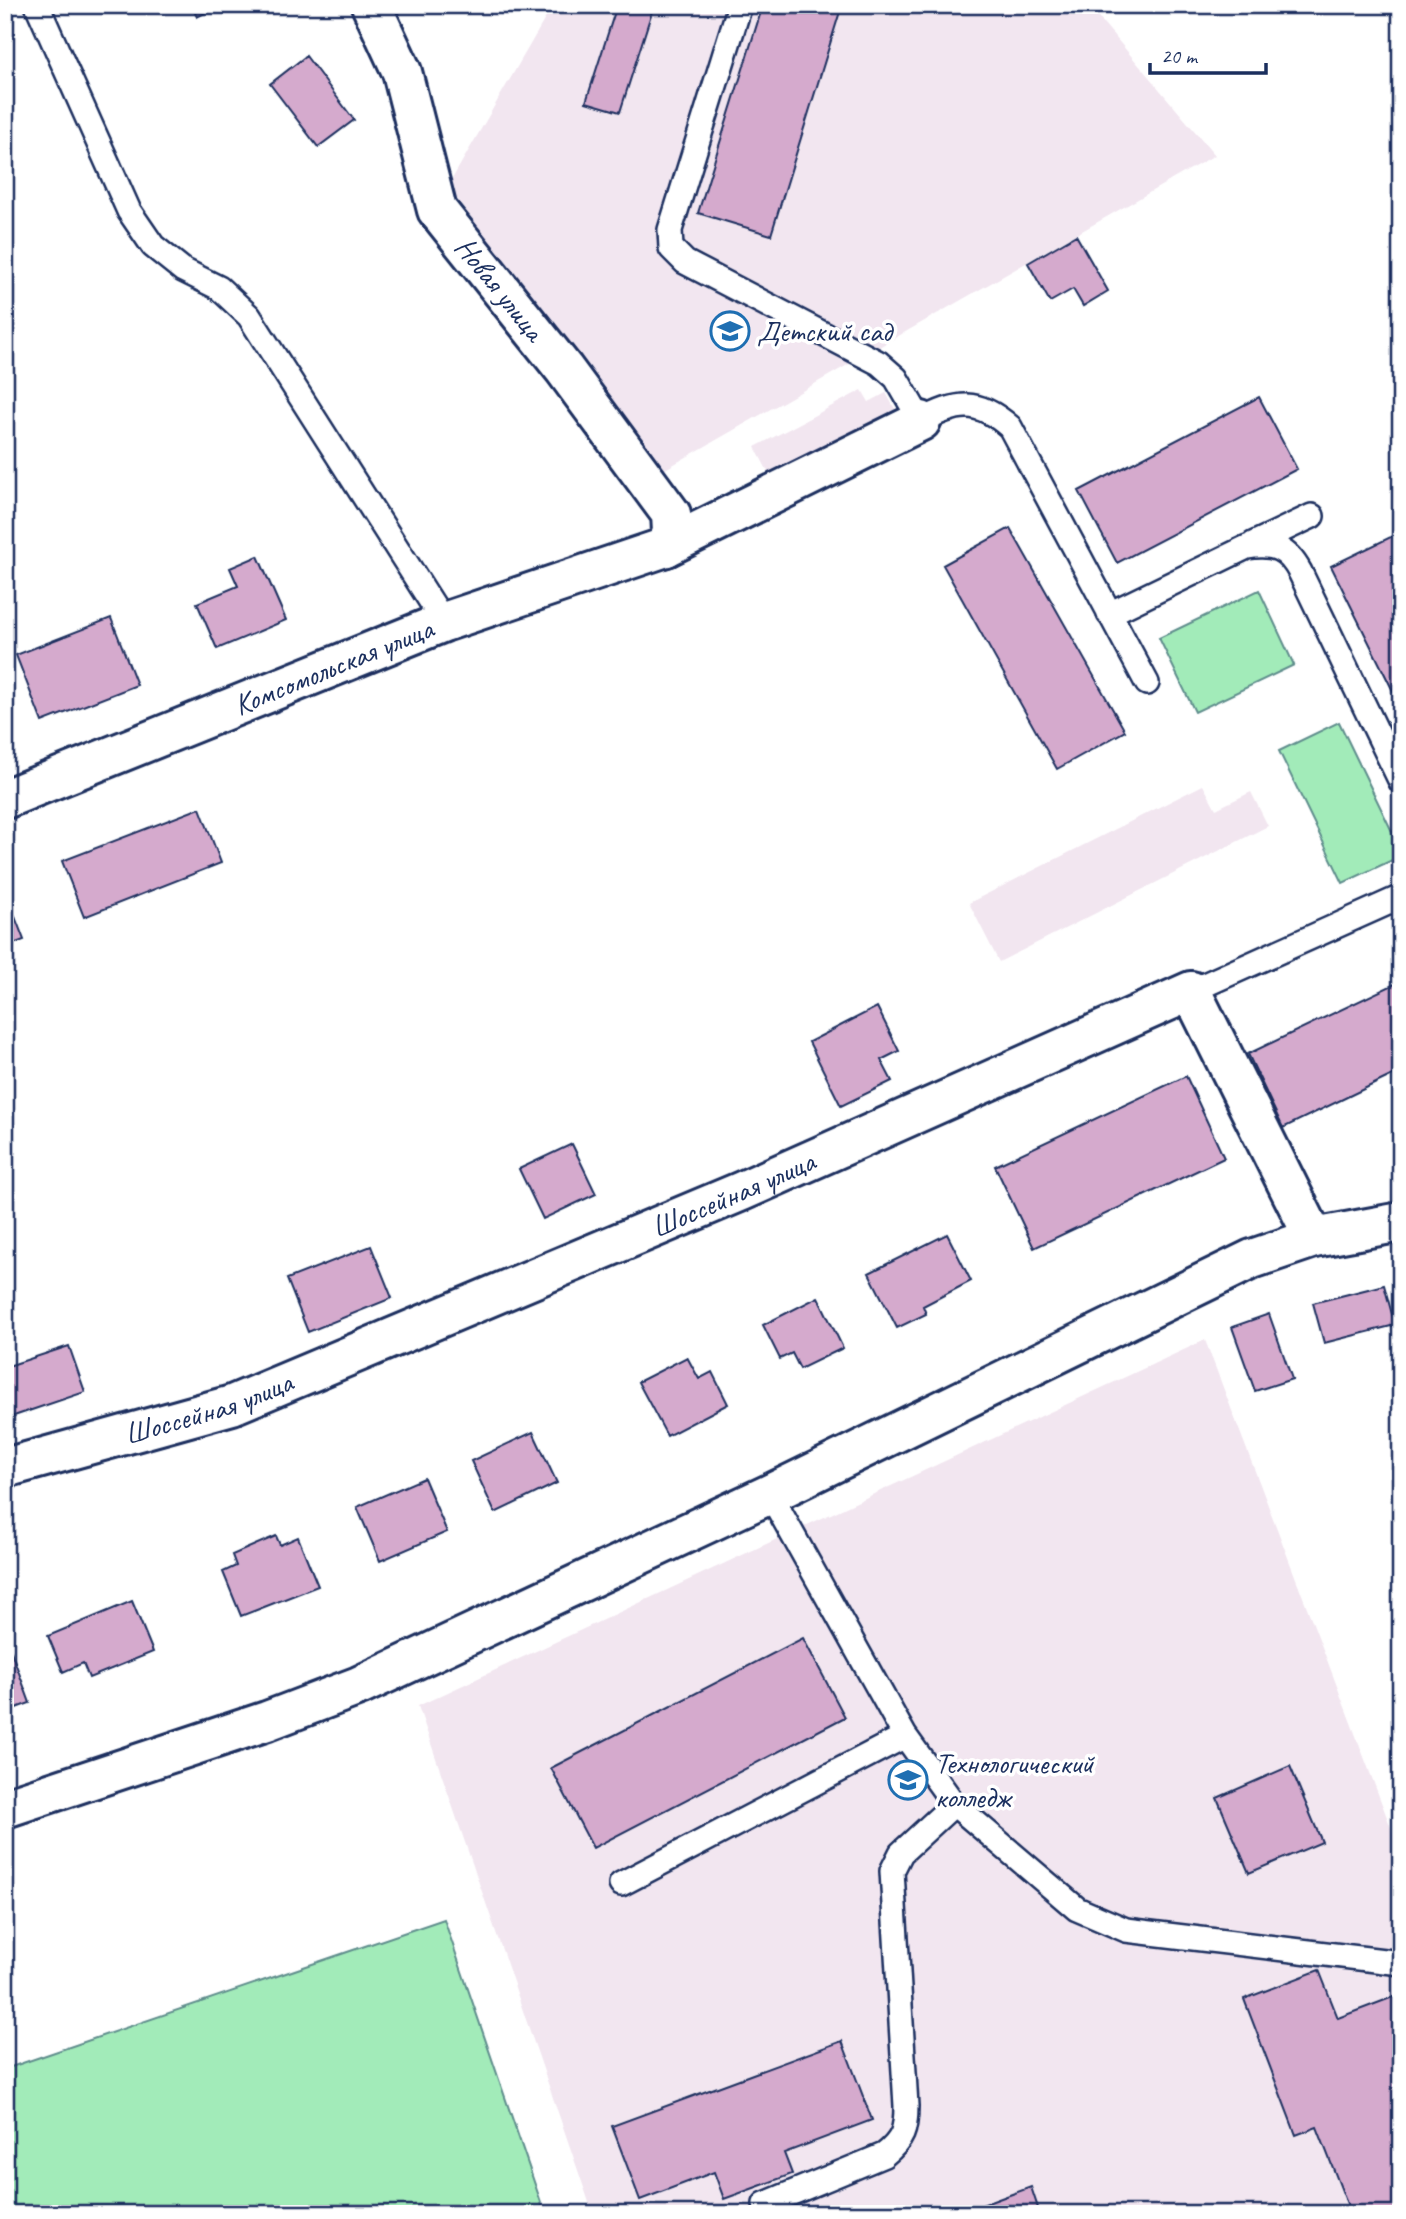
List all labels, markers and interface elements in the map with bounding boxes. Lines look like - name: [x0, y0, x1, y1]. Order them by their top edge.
- scale bar: [1150, 32, 1266, 76]
- text: 20 m: [1161, 43, 1199, 69]
- street label: Новая улица: [447, 229, 555, 351]
- school or university icon: Детский сад: [709, 310, 751, 352]
- place label: Детский сад: [757, 312, 894, 350]
- street label: Комсомольская улица: [228, 609, 440, 724]
- street label: Шоссейная улица: [645, 1141, 823, 1246]
- street label: Шоссейная улица: [120, 1362, 300, 1453]
- place label: Технологический колледж: [935, 1744, 1095, 1816]
- school or university icon: Технологический колледж: [887, 1759, 929, 1801]

